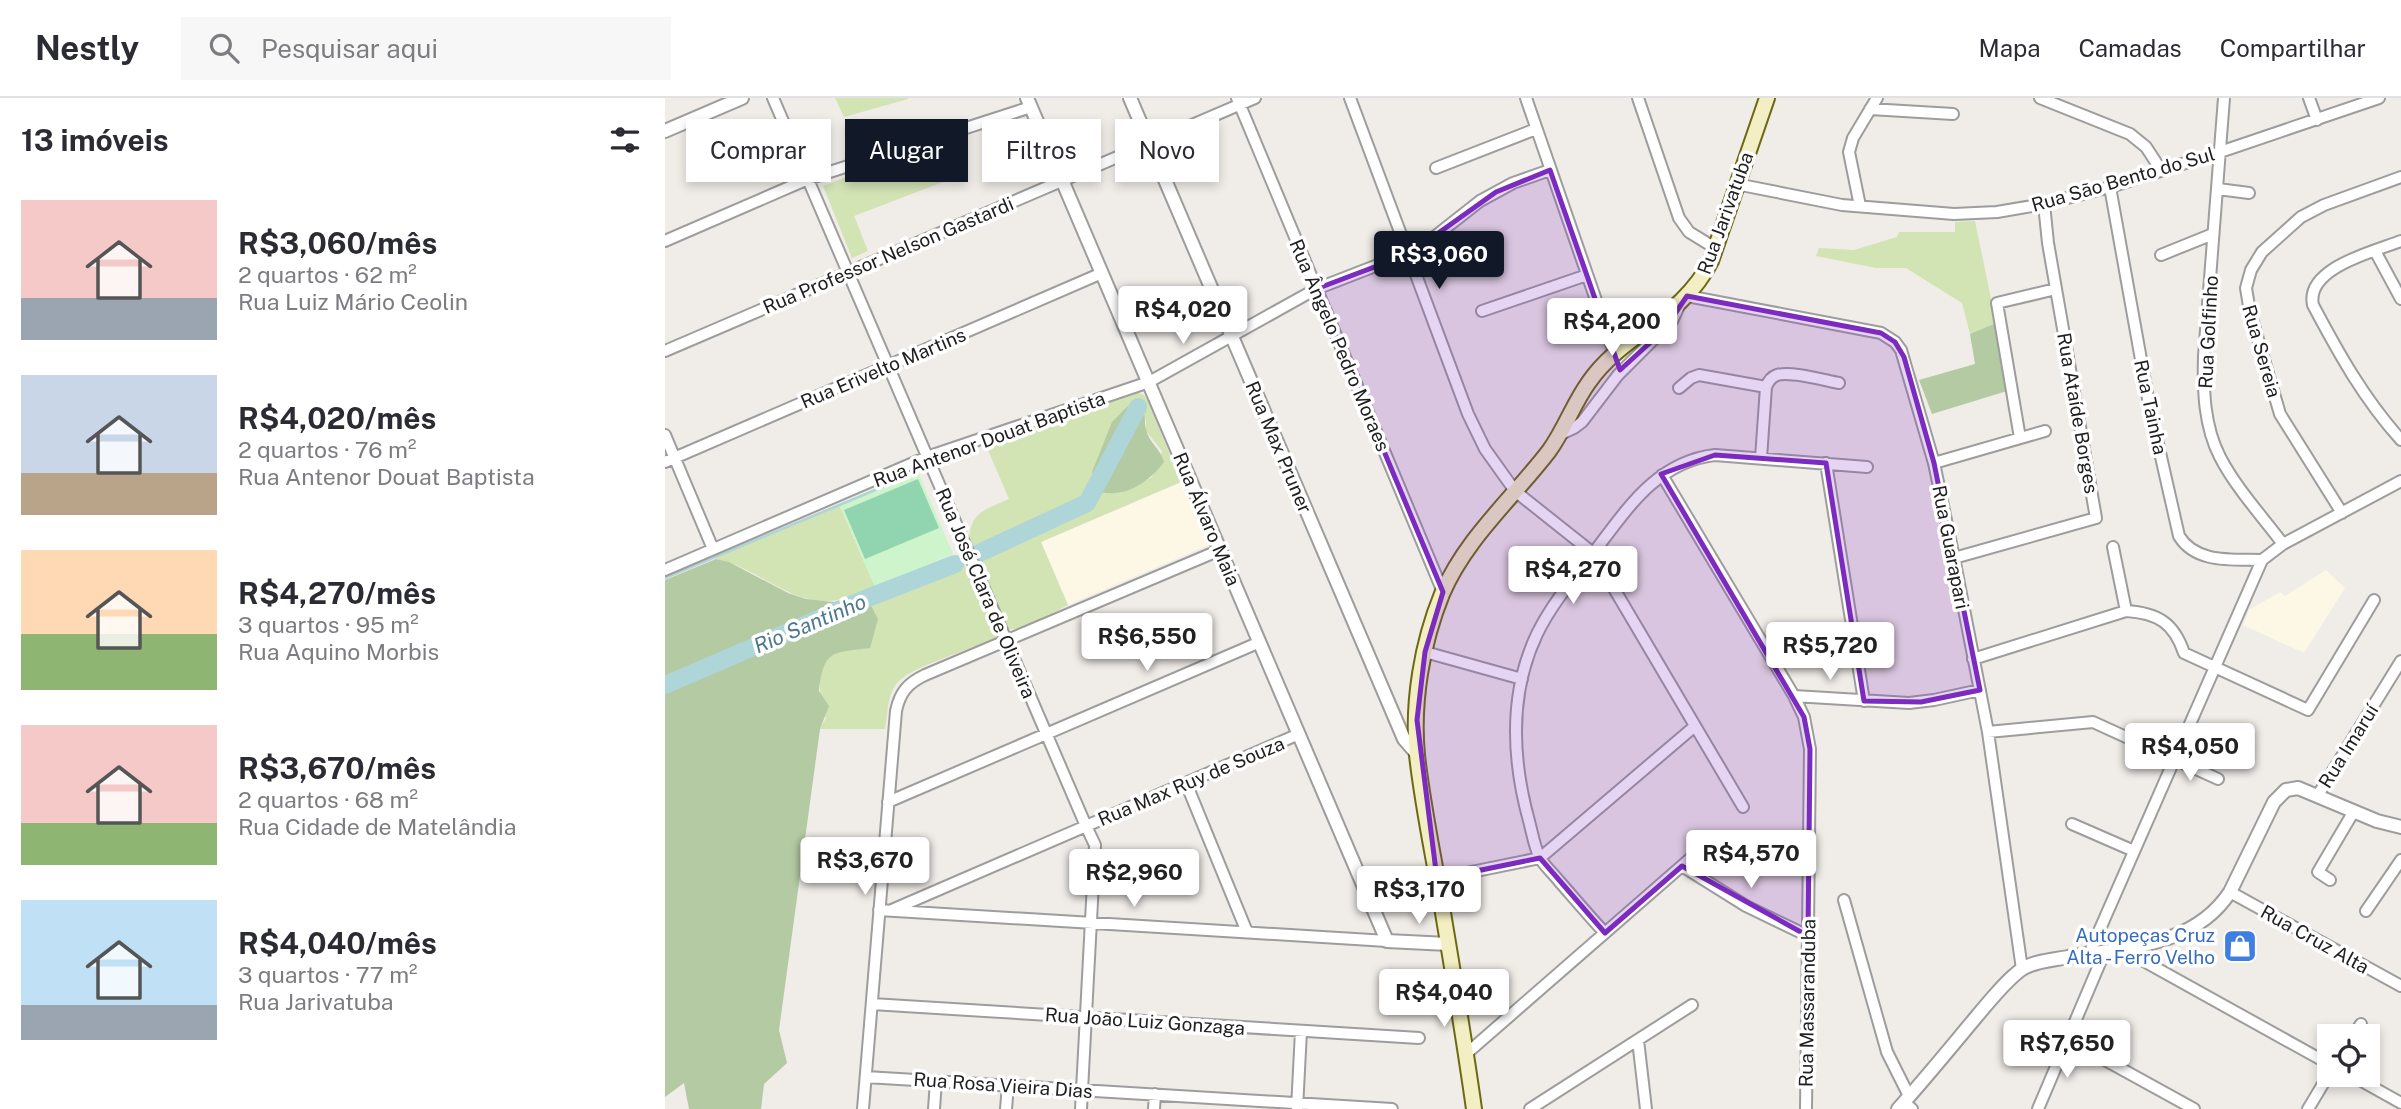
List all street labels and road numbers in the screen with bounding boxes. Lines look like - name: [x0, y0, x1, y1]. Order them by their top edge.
- street label: Rua São Bento do Sul: [2029, 142, 2217, 216]
- street label: Rua Jarivatuba: [1693, 149, 1757, 277]
- street label: Rua Professor Nelson Gastardi: [759, 192, 1017, 318]
- street label: Rua Ângelo Pedro Moraes: [1285, 236, 1395, 454]
- street label: Rua Golfinho: [2194, 275, 2222, 389]
- street label: Rua Sereia: [2238, 302, 2286, 400]
- street label: Rua Erivelto Martins: [797, 323, 969, 413]
- street label: Rua Ataíde Borges: [2053, 331, 2103, 495]
- street label: Rua Tainha: [2130, 357, 2172, 457]
- street label: Rua Max Pruner: [1241, 378, 1317, 516]
- street label: Rua Antenor Douat Baptista: [870, 387, 1108, 491]
- street label: Rua Álvaro Maia: [1169, 449, 1245, 589]
- street label: Rua Guarapari: [1928, 483, 1974, 611]
- street label: Rua José Clara de Oliveira: [932, 485, 1040, 701]
- street label: Rua Imaruí: [2314, 700, 2383, 792]
- street label: Rua Max Ruy de Souza: [1095, 732, 1287, 830]
- street label: Rua Cruz Alta: [2257, 900, 2373, 978]
- street label: Rua Massaranduba: [1795, 919, 1819, 1087]
- street label: Rua João Luiz Gonzaga: [1044, 1003, 1246, 1039]
- street label: Rua Rosa Vieira Dias: [913, 1068, 1093, 1102]

